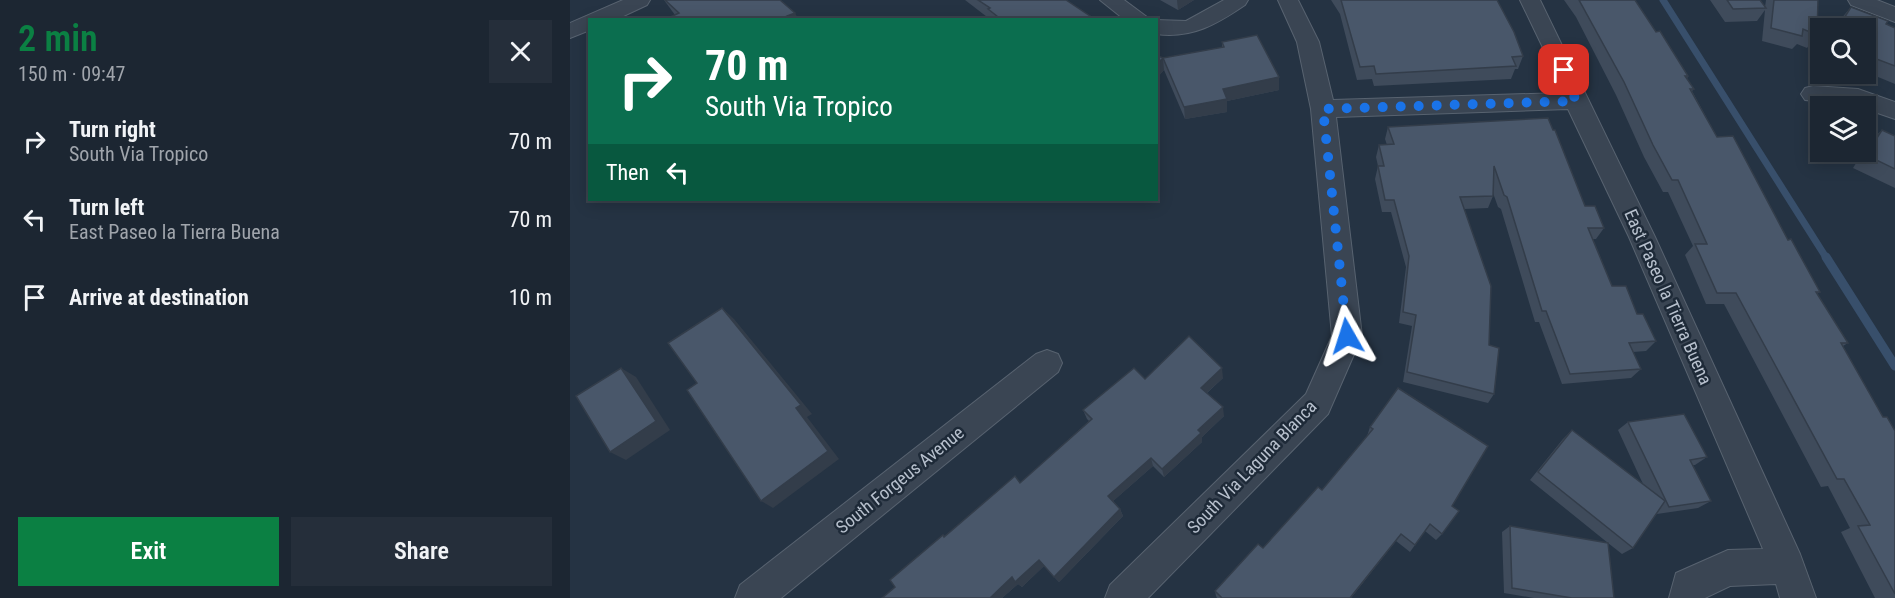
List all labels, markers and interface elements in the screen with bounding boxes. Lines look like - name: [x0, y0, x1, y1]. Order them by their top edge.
- text: 2 min: [18, 18, 98, 60]
- map controls: [1810, 18, 1876, 162]
- button: search: [1810, 18, 1876, 84]
- button: close: [489, 20, 552, 83]
- text: 70 m: [705, 41, 788, 90]
- icon: right: [606, 42, 684, 120]
- pin: [1538, 44, 1589, 95]
- icon: arrive: [1547, 53, 1580, 86]
- text: 150 m · 09:47: [18, 62, 125, 86]
- text: South Via Tropico: [705, 91, 893, 123]
- button: layers: [1810, 96, 1876, 162]
- text: Turn right: [69, 117, 156, 142]
- icon: right: [18, 125, 51, 158]
- text: 70 m: [509, 129, 552, 154]
- text: South Via Tropico: [69, 142, 208, 166]
- icon: left: [661, 156, 694, 189]
- text: Then: [606, 160, 649, 185]
- text: Turn left: [69, 195, 144, 220]
- icon: left: [18, 203, 51, 236]
- street label: East Paseo la Tierra Buena: [1620, 206, 1717, 388]
- text: 70 m: [509, 207, 552, 232]
- text: East Paseo la Tierra Buena: [69, 220, 280, 244]
- icon: arrive: [18, 281, 51, 314]
- text: Arrive at destination: [69, 285, 249, 310]
- text: 10 m: [509, 285, 552, 310]
- position arrow: [1315, 304, 1379, 368]
- street label: South Via Laguna Blanca: [1183, 396, 1321, 537]
- street label: South Forgeus Avenue: [832, 422, 968, 538]
- button: Exit: [18, 517, 279, 586]
- button: Share: [291, 517, 552, 586]

